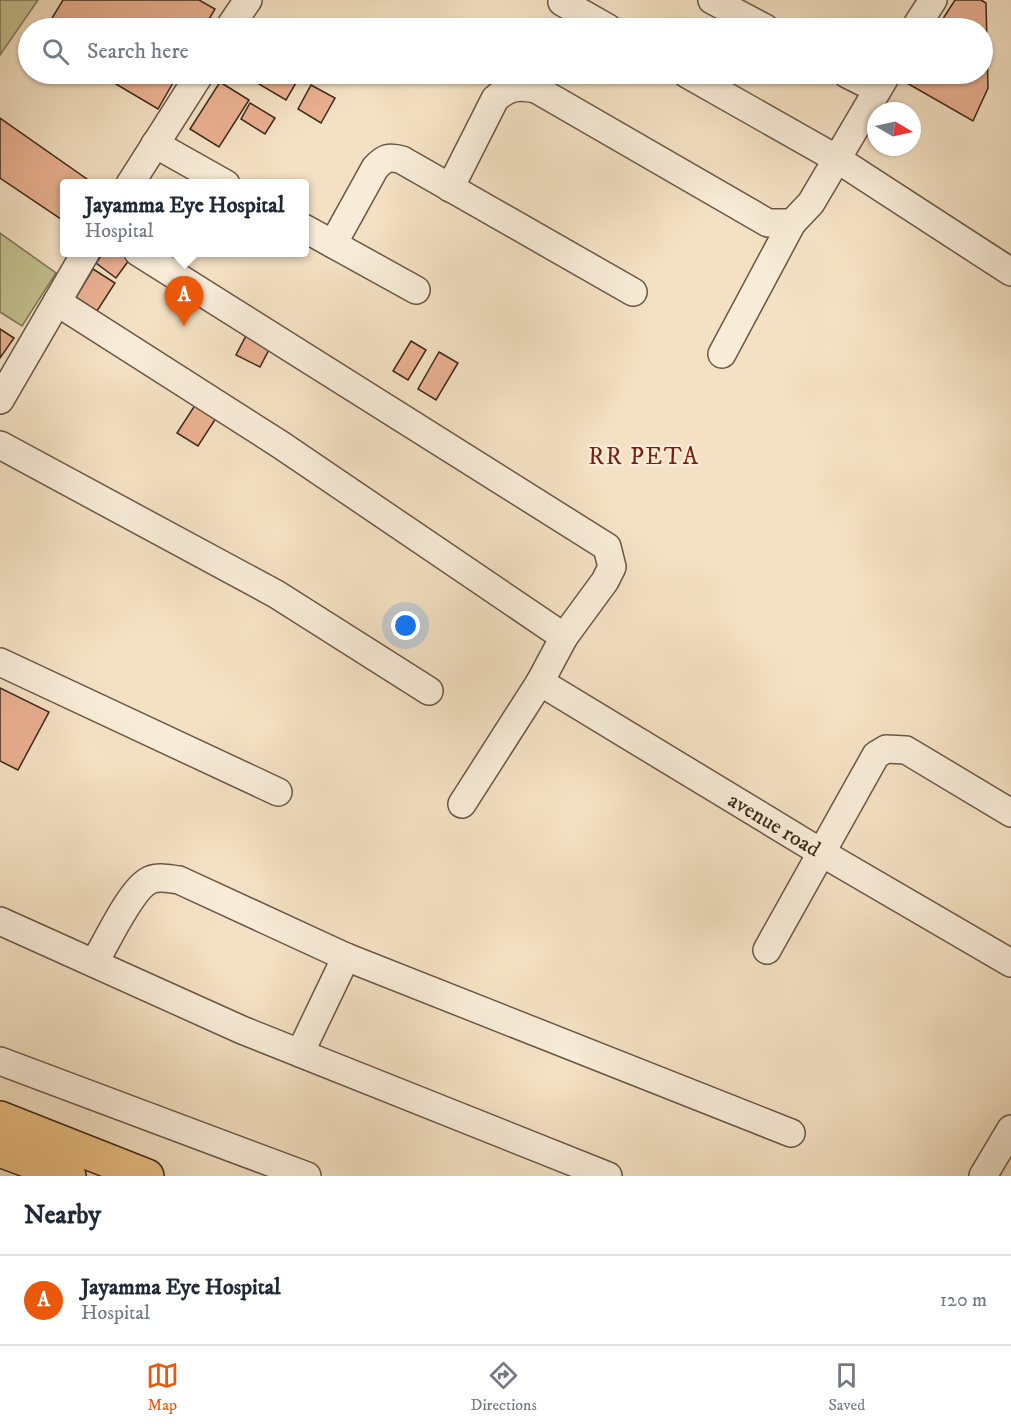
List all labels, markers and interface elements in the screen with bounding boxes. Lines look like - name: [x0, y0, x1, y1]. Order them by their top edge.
- search box: [18, 18, 993, 84]
- icon: search: [39, 35, 72, 68]
- text: Search here: [87, 38, 189, 65]
- north arrow: [867, 102, 921, 156]
- popup: [60, 179, 309, 257]
- text: Jayamma Eye Hospital: [85, 192, 284, 219]
- text: Hospital: [85, 219, 154, 244]
- pin: A: [164, 276, 204, 326]
- district label: RR PETA: [588, 442, 700, 472]
- your location: [391, 611, 420, 640]
- street label: avenue road: [723, 787, 825, 863]
- text: Nearby: [24, 1199, 101, 1232]
- text: Jayamma Eye Hospital: [81, 1274, 281, 1301]
- text: A: [37, 1288, 50, 1313]
- text: 120 m: [940, 1288, 987, 1313]
- text: Hospital: [81, 1301, 150, 1326]
- tab: Map: [146, 1359, 179, 1415]
- tab: Directions: [470, 1359, 537, 1415]
- tab: Saved: [828, 1359, 865, 1415]

